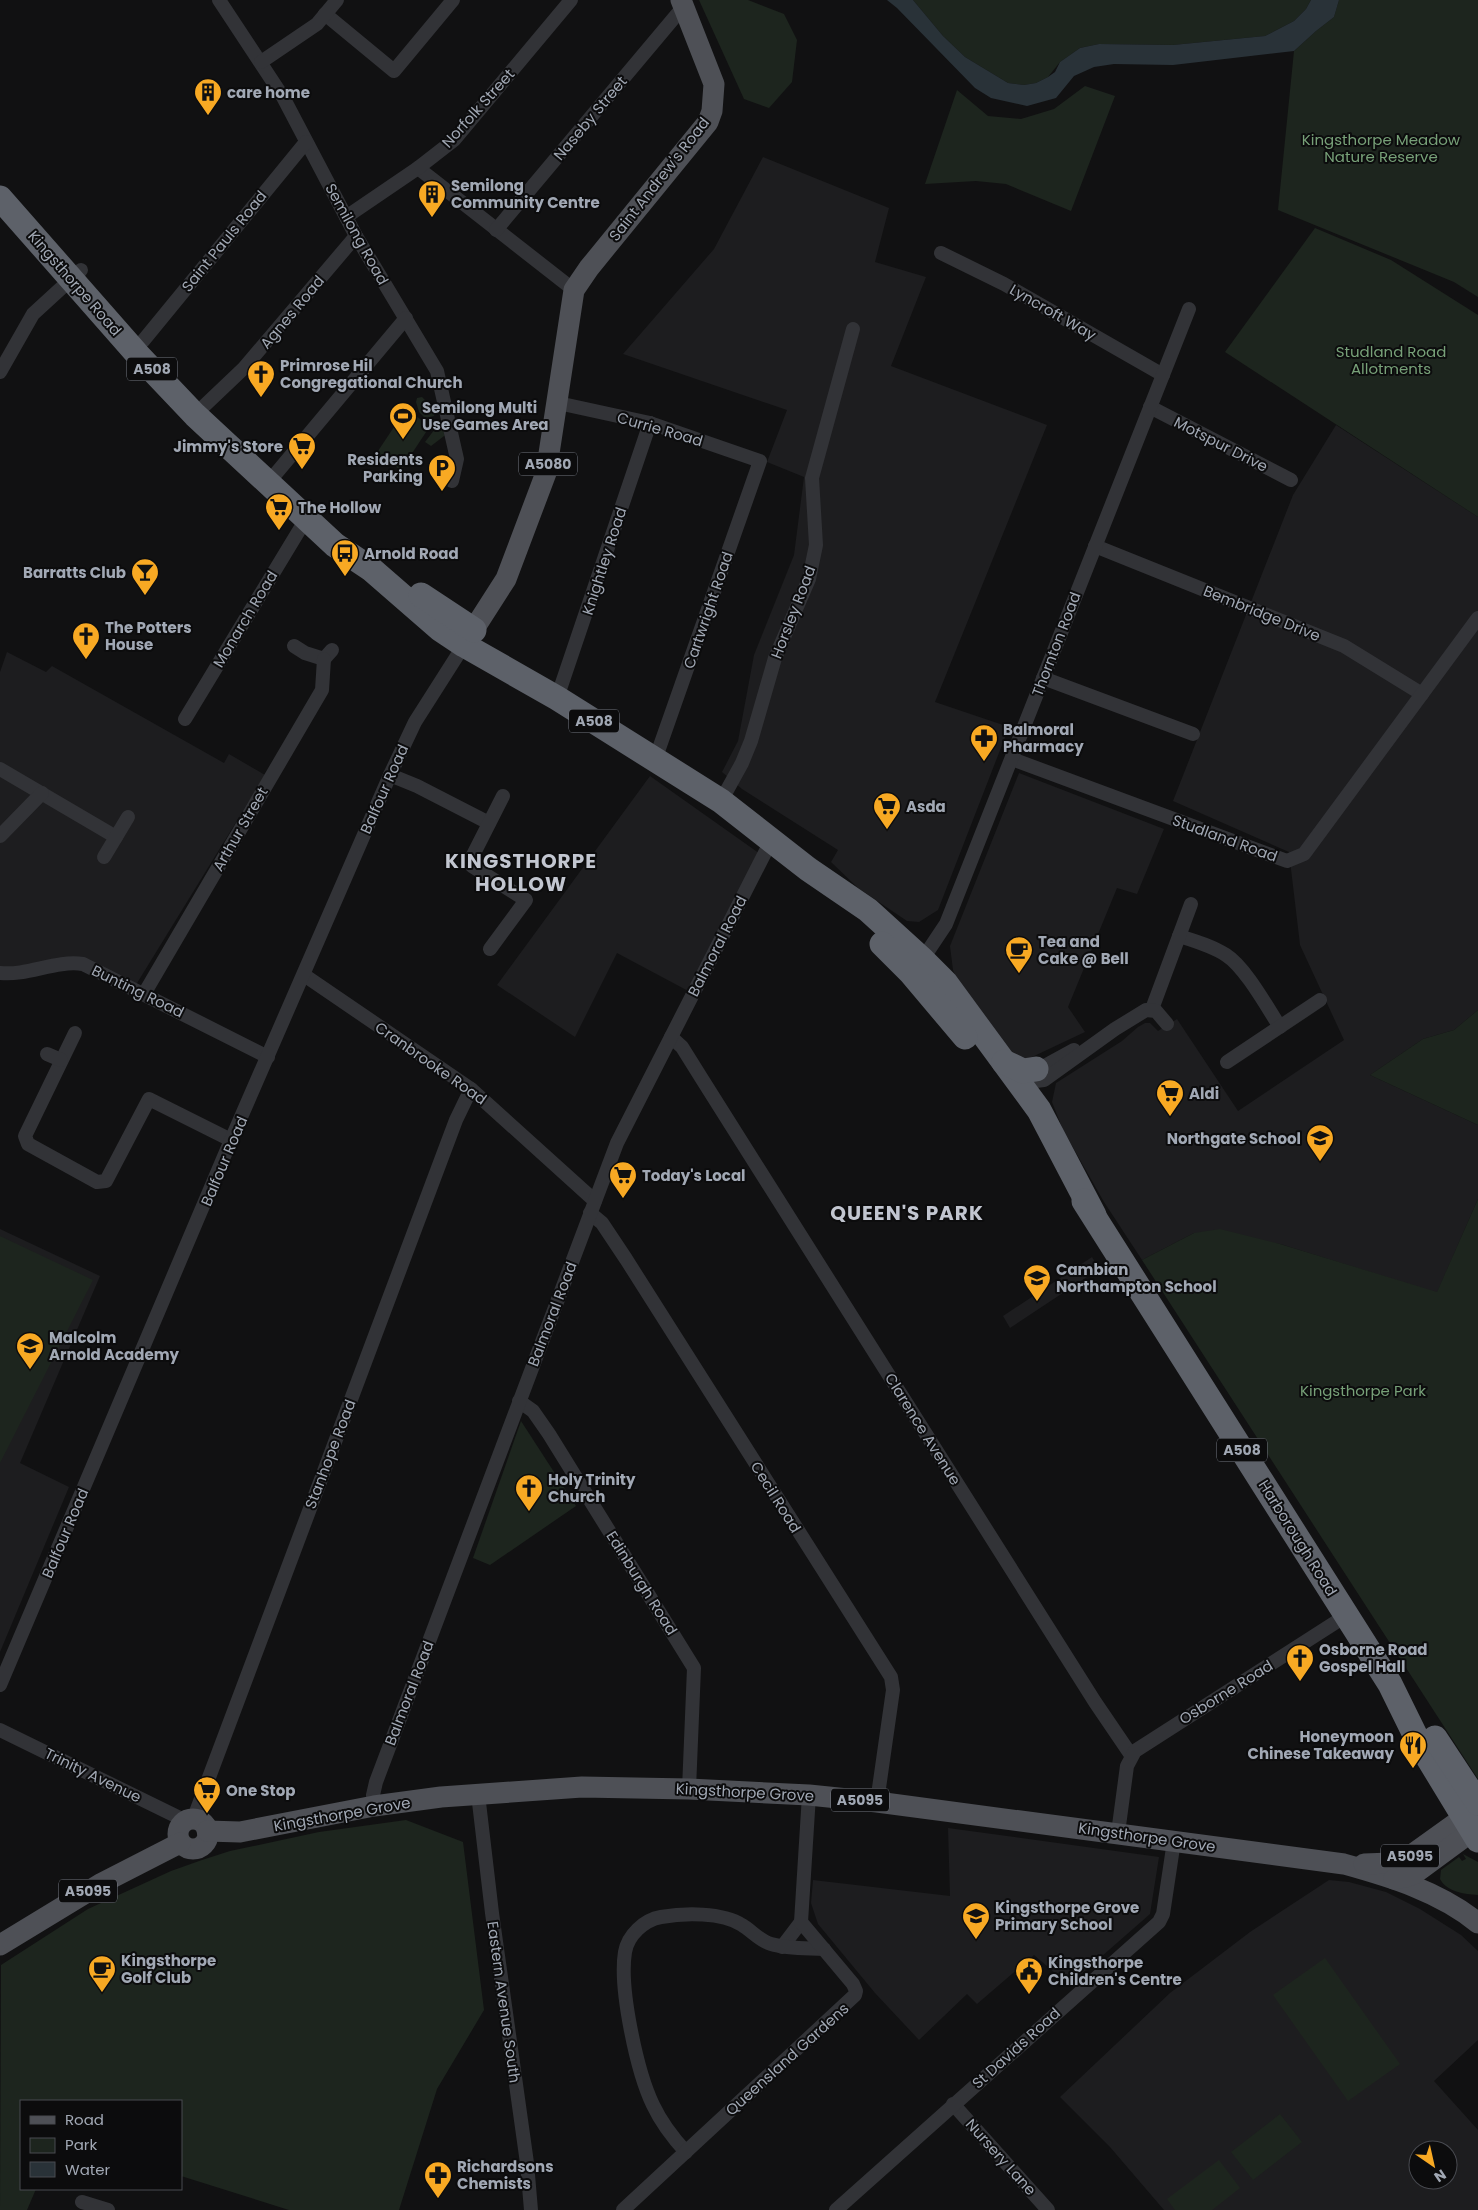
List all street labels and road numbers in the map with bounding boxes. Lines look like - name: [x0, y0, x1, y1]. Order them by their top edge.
- street label: Norfolk Street: [437, 64, 519, 152]
- street label: Naseby Street: [548, 71, 632, 165]
- street label: Saint Andrew's Road: [604, 113, 714, 245]
- street label: Semilong Road: [320, 179, 394, 289]
- street label: Saint Pauls Road: [177, 186, 271, 296]
- street label: Kingsthorpe Road: [23, 226, 127, 340]
- street label: Agnes Road: [255, 271, 329, 353]
- street label: Lyncroft Way: [1006, 279, 1100, 345]
- road number: A508: [127, 358, 177, 380]
- street label: Currie Road: [615, 407, 705, 451]
- street label: Motspur Drive: [1170, 411, 1272, 477]
- road number: A5080: [519, 452, 577, 476]
- street label: Knightley Road: [577, 505, 631, 617]
- street label: Cartwright Road: [678, 549, 738, 671]
- street label: Horsley Road: [766, 563, 820, 661]
- street label: Monarch Road: [208, 567, 282, 671]
- street label: Bembridge Drive: [1200, 580, 1324, 646]
- street label: Thornton Road: [1026, 589, 1086, 699]
- road number: A508: [569, 709, 619, 732]
- street label: Balfour Road: [355, 741, 413, 837]
- street label: Arthur Street: [207, 783, 273, 875]
- street label: Studland Road: [1169, 809, 1281, 867]
- street label: Balmoral Road: [683, 892, 751, 1000]
- street label: Bunting Road: [88, 960, 188, 1022]
- street label: Cranbrooke Road: [371, 1017, 491, 1109]
- street label: Balfour Road: [196, 1113, 252, 1209]
- street label: Balmoral Road: [522, 1259, 582, 1369]
- street label: Clarence Avenue: [880, 1369, 966, 1489]
- street label: Stanhope Road: [299, 1396, 361, 1512]
- road number: A508: [1217, 1438, 1267, 1462]
- street label: Cecil Road: [746, 1457, 806, 1537]
- street label: Harborough Road: [1254, 1476, 1342, 1600]
- street label: Balfour Road: [37, 1485, 93, 1581]
- street label: Edinburgh Road: [602, 1527, 682, 1639]
- street label: Balmoral Road: [379, 1638, 439, 1748]
- street label: Osborne Road: [1175, 1655, 1277, 1729]
- street label: Trinity Avenue: [41, 1743, 145, 1807]
- street label: Kingsthorpe Grove: [675, 1778, 815, 1806]
- road number: A5095: [831, 1788, 889, 1812]
- street label: Kingsthorpe Grove: [272, 1792, 412, 1836]
- street label: Kingsthorpe Grove: [1077, 1817, 1217, 1857]
- road number: A5095: [1381, 1844, 1439, 1868]
- road number: A5095: [59, 1880, 117, 1902]
- street label: Eastern Avenue South: [482, 1920, 526, 2084]
- street label: Queensland Gardens: [721, 1998, 853, 2120]
- street label: St Davids Road: [967, 2003, 1065, 2093]
- street label: Nursery Lane: [961, 2114, 1041, 2200]

